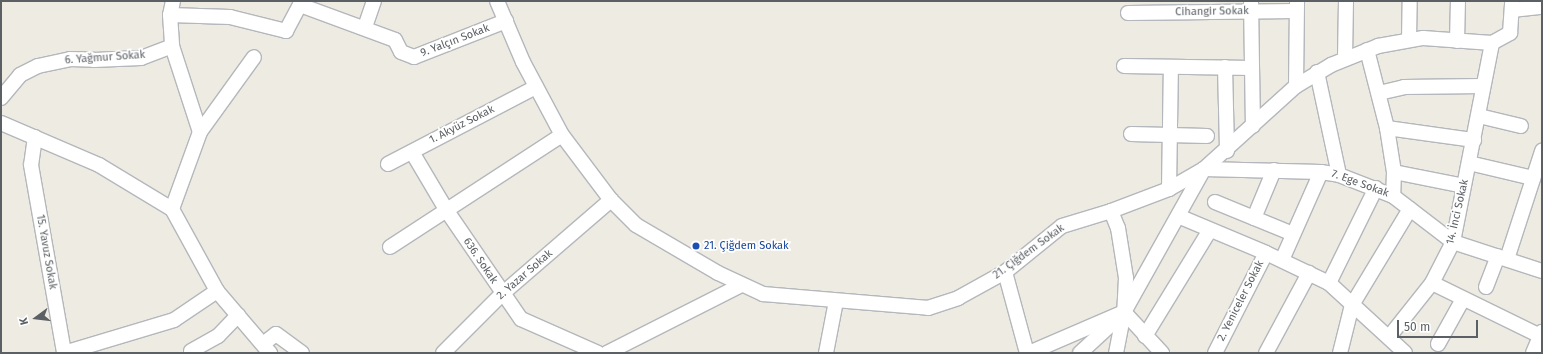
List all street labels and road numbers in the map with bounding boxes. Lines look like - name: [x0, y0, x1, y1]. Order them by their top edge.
- street label: Cihangir Sokak: [1175, 5, 1249, 19]
- street label: 9. Yalçın Sokak: [419, 22, 491, 60]
- street label: 6. Yağmur Sokak: [64, 49, 146, 67]
- street label: 1. Akyüz Sokak: [427, 103, 497, 147]
- street label: 7. Ege Sokak: [1330, 168, 1390, 200]
- street label: 14. İnci Sokak: [1444, 178, 1472, 246]
- street label: 15. Yavuz Sokak: [33, 213, 59, 291]
- street label: 21. Çiğdem Sokak: [991, 222, 1067, 282]
- street label: 636. Sokak: [460, 236, 500, 286]
- street label: 2. Yazar Sokak: [494, 247, 556, 303]
- street label: 2. Yeniceler Sokak: [1215, 258, 1267, 344]

